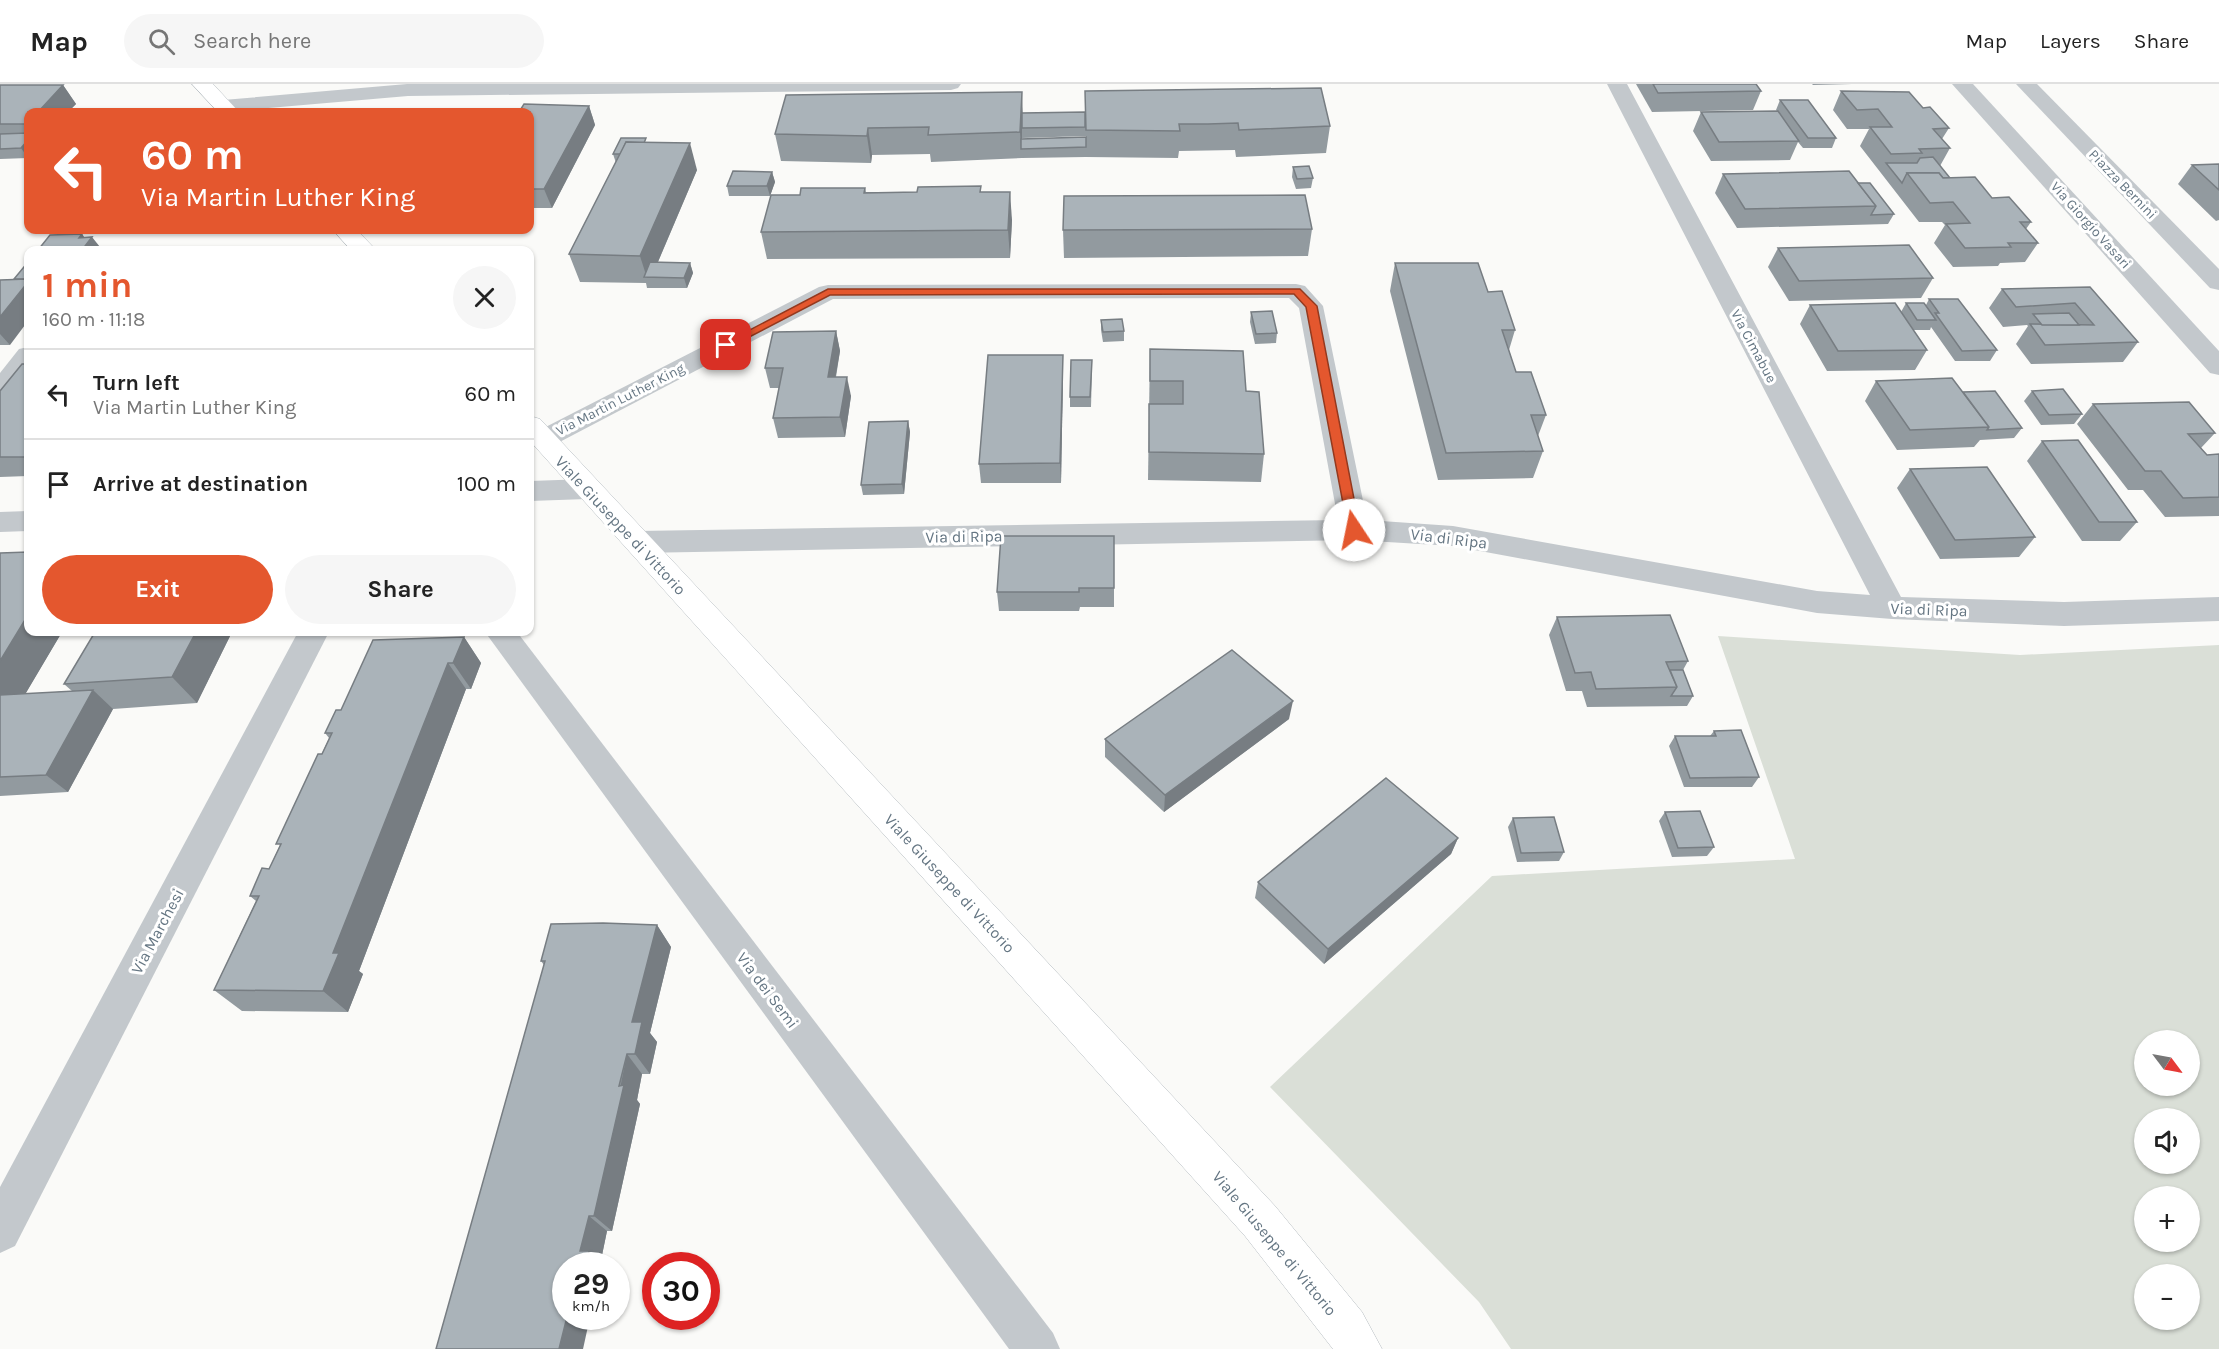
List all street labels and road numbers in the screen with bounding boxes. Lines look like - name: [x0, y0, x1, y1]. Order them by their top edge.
- street label: Piazza Bernini: [2085, 146, 2160, 223]
- street label: Via Giorgio Vasari: [2047, 178, 2134, 272]
- street label: Via Cimabue: [1727, 307, 1780, 386]
- street label: Via Martin Luther King: [553, 360, 688, 439]
- street label: Viale Giuseppe di Vittorio: [551, 452, 690, 599]
- street label: Via di Ripa: [1409, 524, 1488, 553]
- street label: Via di Ripa: [925, 526, 1003, 547]
- street label: Via di Ripa: [1890, 599, 1968, 620]
- street label: Viale Giuseppe di Vittorio: [880, 810, 1019, 957]
- street label: Via Marchesi: [127, 885, 188, 977]
- street label: Via dei Semi: [733, 949, 802, 1032]
- street label: Viale Giuseppe di Vittorio: [1209, 1167, 1341, 1320]

